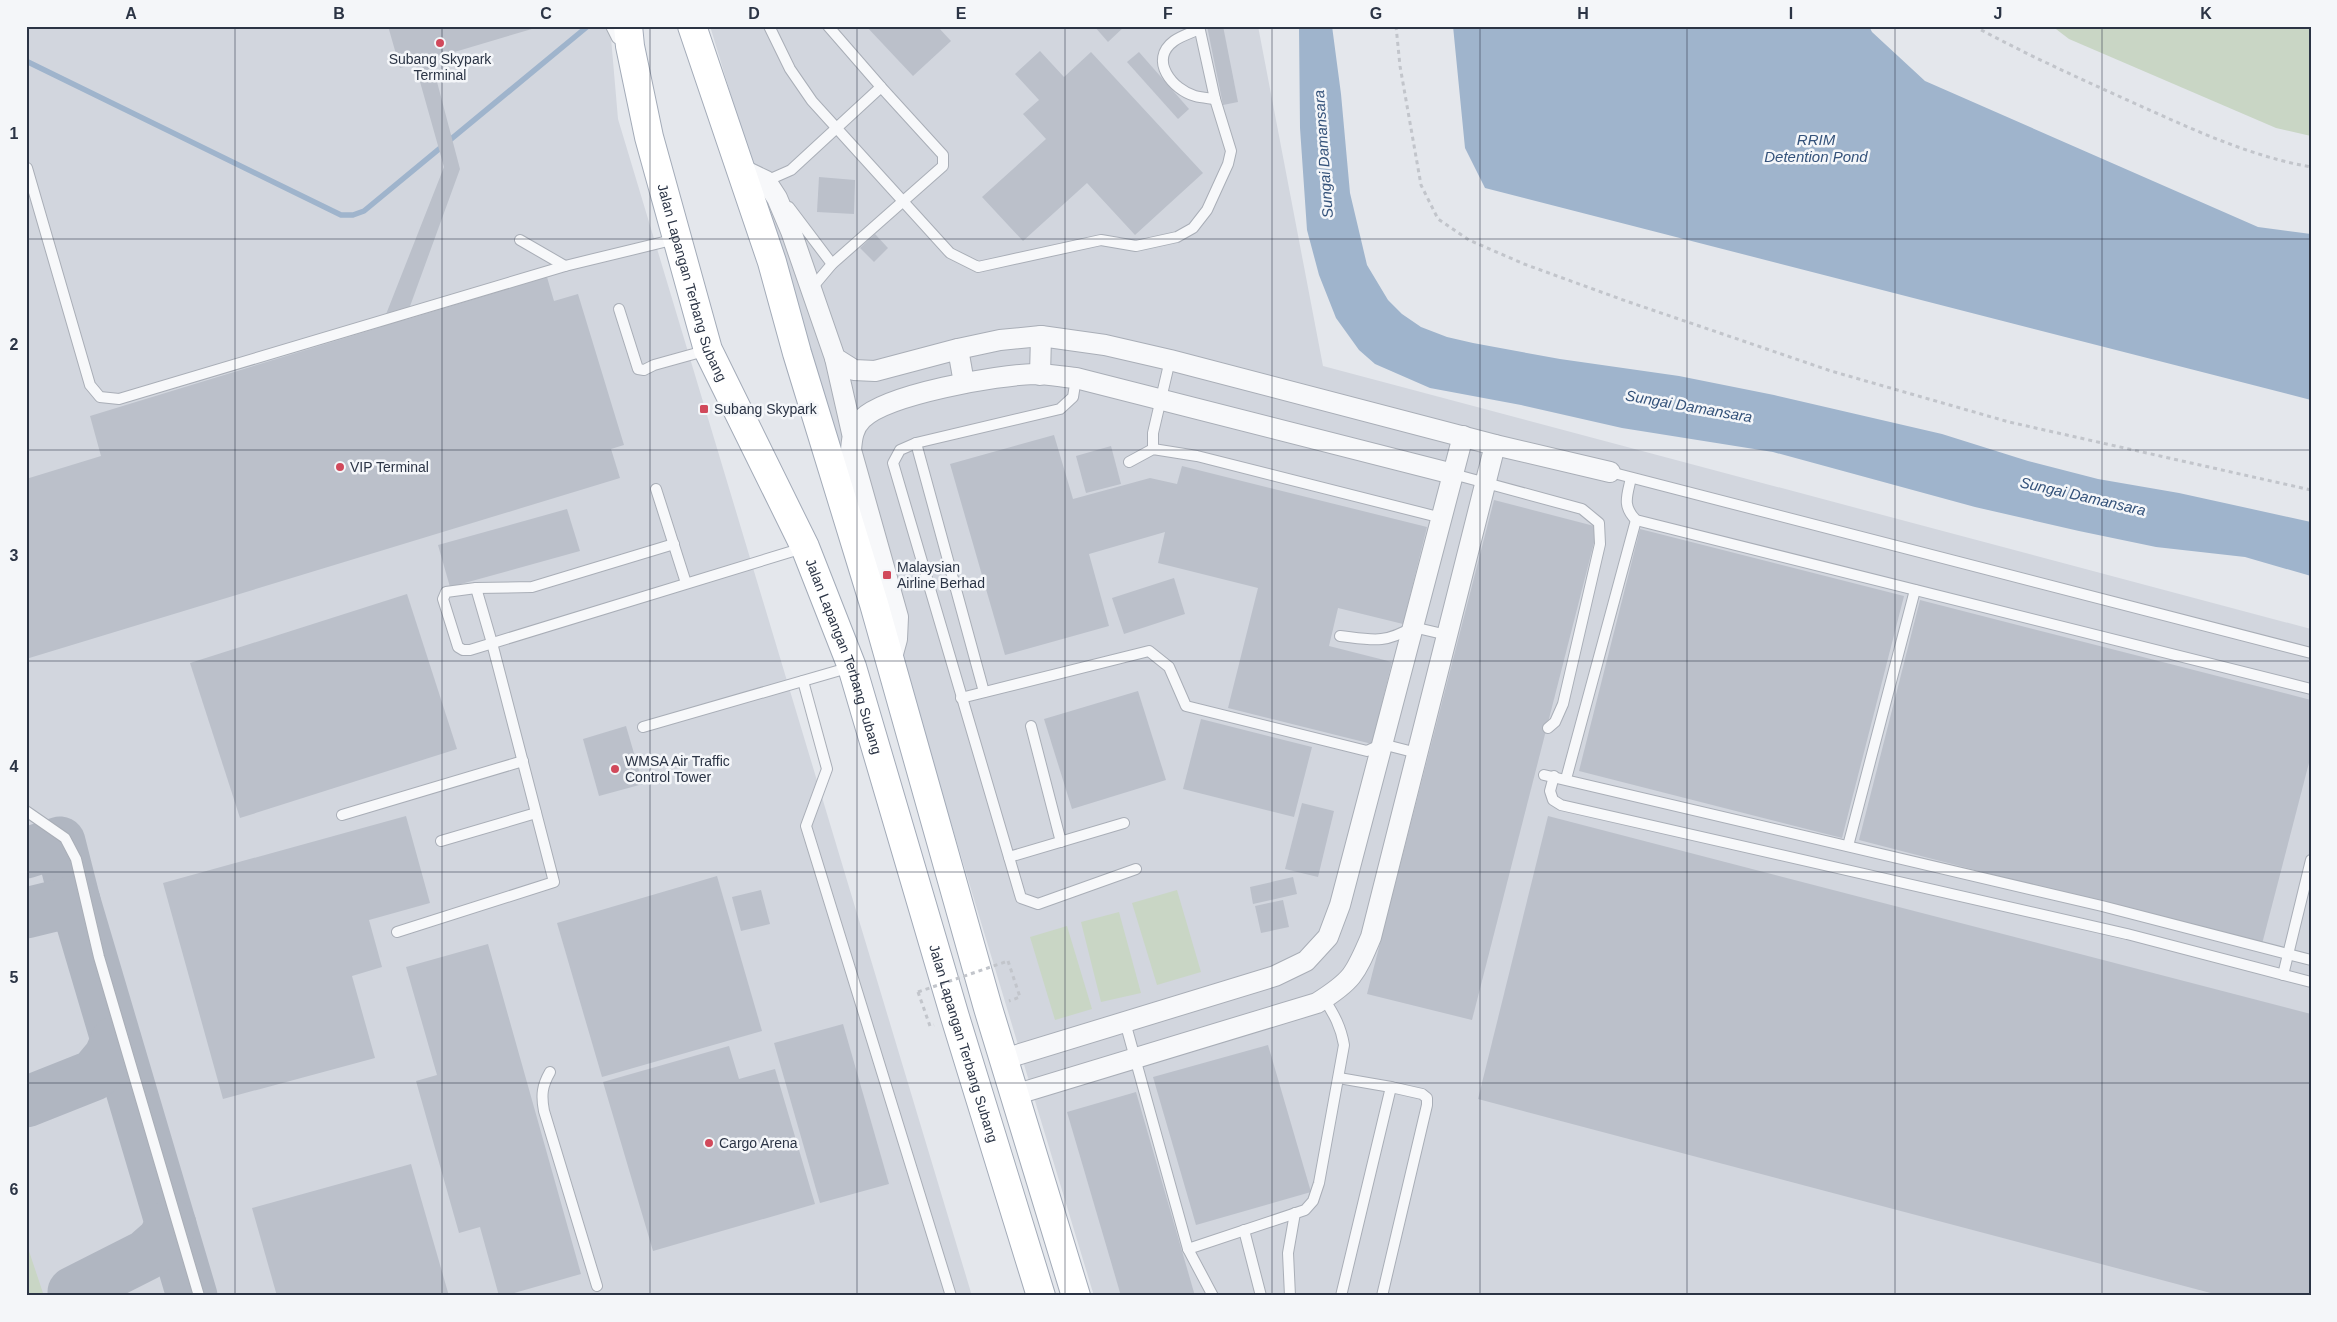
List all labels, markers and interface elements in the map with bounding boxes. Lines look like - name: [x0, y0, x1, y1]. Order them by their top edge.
- text: A: [125, 5, 137, 22]
- text: B: [333, 5, 345, 22]
- text: C: [540, 5, 552, 22]
- text: D: [748, 5, 760, 22]
- text: E: [956, 5, 967, 22]
- text: F: [1163, 5, 1173, 22]
- text: G: [1370, 5, 1382, 22]
- text: H: [1577, 5, 1589, 22]
- text: I: [1789, 5, 1793, 22]
- text: J: [1994, 5, 2002, 22]
- text: K: [2200, 5, 2212, 22]
- marker: Subang Skypark Terminal: [434, 37, 446, 49]
- place label: Subang Skypark Terminal: [389, 51, 492, 83]
- water label: Sungai Damansara: [1310, 89, 1336, 219]
- text: 1: [10, 125, 19, 142]
- water label: RRIM Detention Pond: [1764, 131, 1868, 165]
- street label: Jalan Lapangan Terbang Subang: [654, 182, 730, 384]
- text: 2: [10, 336, 19, 353]
- water label: Sungai Damansara: [1624, 386, 1754, 426]
- place label: Subang Skypark: [714, 401, 818, 417]
- marker: Subang Skypark: [698, 403, 710, 415]
- place label: VIP Terminal: [350, 459, 429, 475]
- marker: VIP Terminal: [334, 461, 346, 473]
- water label: Sungai Damansara: [2019, 473, 2147, 519]
- text: 3: [10, 547, 19, 564]
- street label: Jalan Lapangan Terbang Subang: [802, 556, 885, 756]
- place label: Malaysian Airline Berhad: [897, 559, 985, 591]
- marker: Malaysian Airline Berhad: [881, 569, 893, 581]
- place label: WMSA Air Traffic Control Tower: [625, 753, 730, 785]
- text: 4: [10, 758, 19, 775]
- marker: WMSA Air Traffic Control Tower: [609, 763, 621, 775]
- street label: Jalan Lapangan Terbang Subang: [926, 942, 1001, 1144]
- text: 5: [10, 969, 19, 986]
- place label: Cargo Arena: [719, 1135, 798, 1151]
- marker: Cargo Arena: [703, 1137, 715, 1149]
- text: 6: [10, 1181, 19, 1198]

